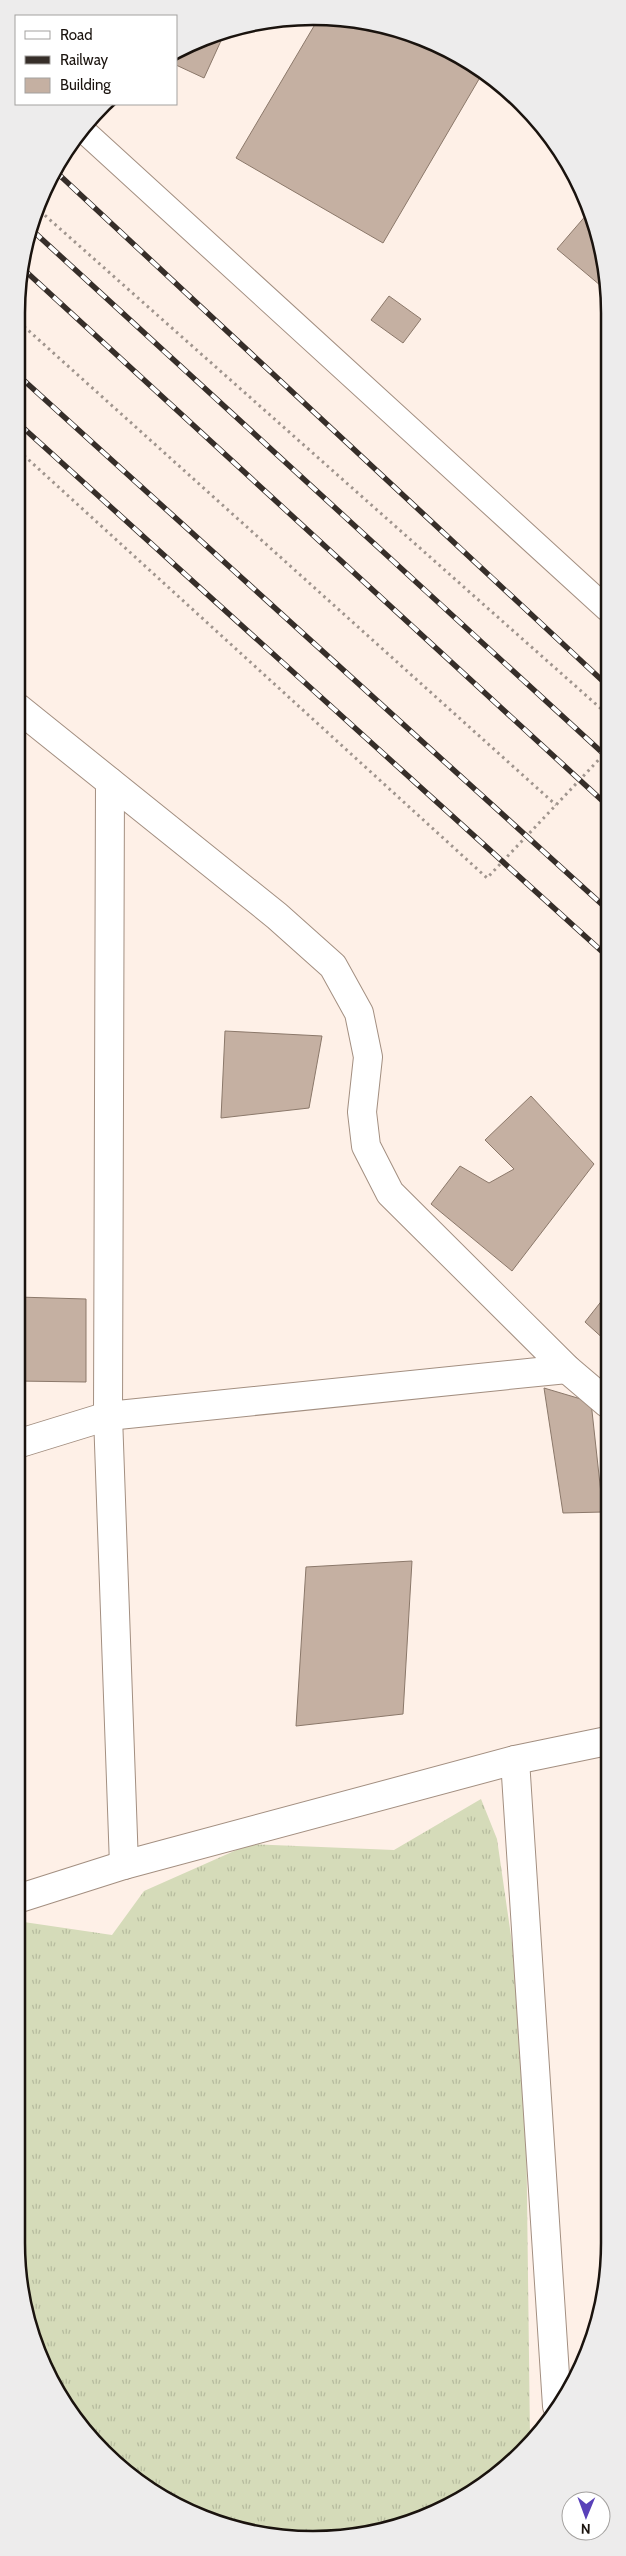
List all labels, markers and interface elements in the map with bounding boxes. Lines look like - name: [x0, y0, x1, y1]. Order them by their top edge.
- legend: [15, 15, 178, 105]
- text: Road: [60, 26, 93, 44]
- text: Railway: [60, 51, 109, 69]
- text: Building: [60, 76, 111, 94]
- north arrow: [561, 2491, 611, 2541]
- text: N: [581, 2520, 591, 2538]

